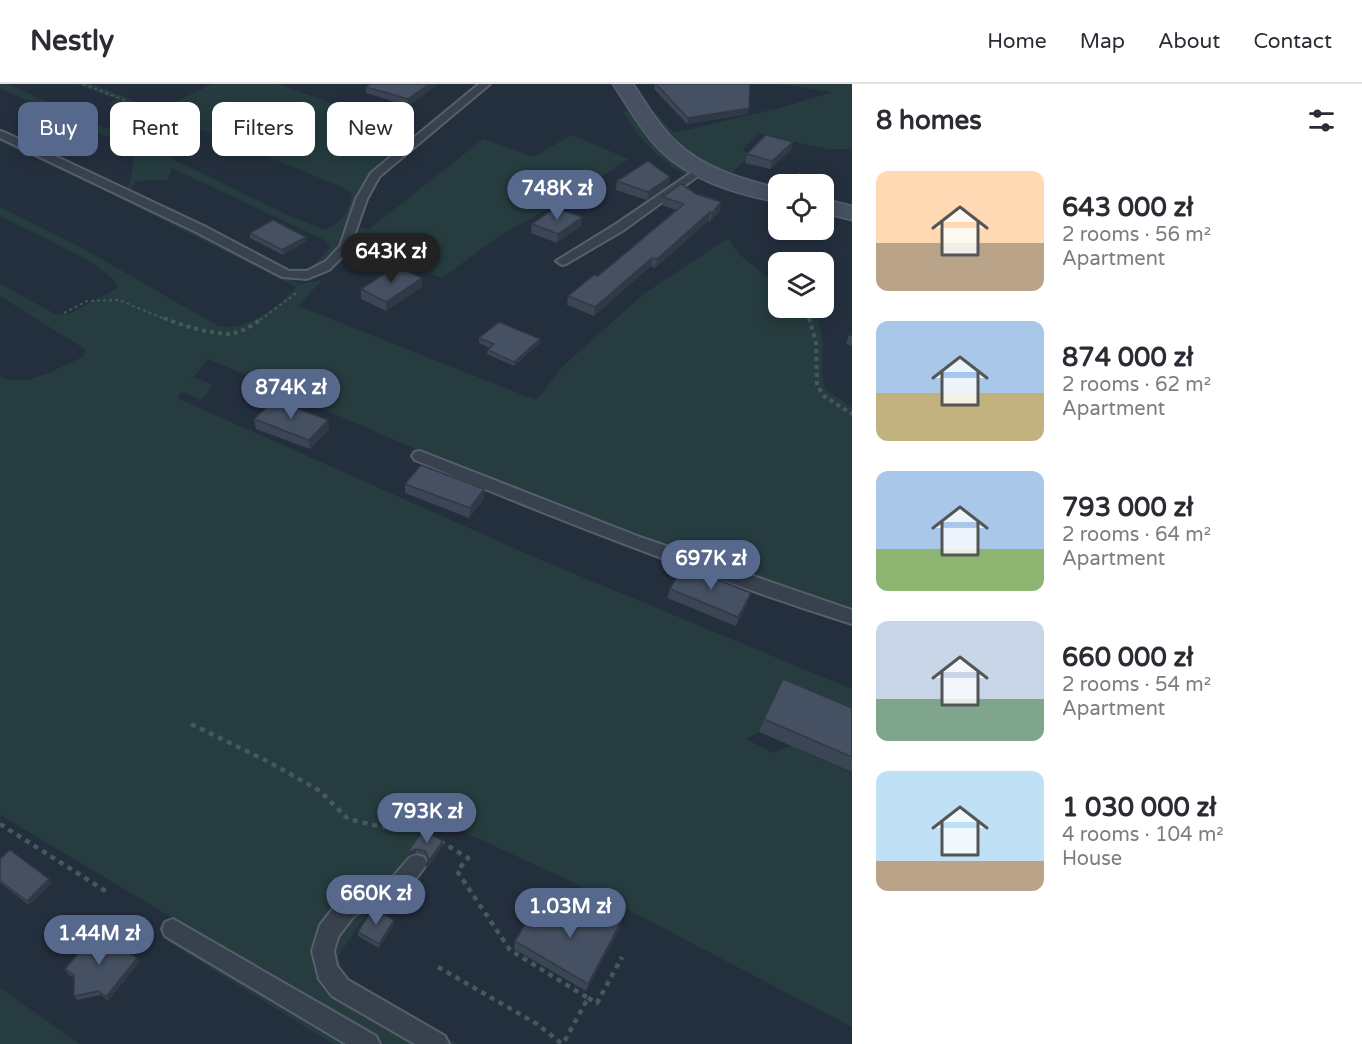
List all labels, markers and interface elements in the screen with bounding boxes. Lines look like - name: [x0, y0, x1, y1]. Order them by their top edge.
- text: Nestly: [30, 24, 114, 58]
- text: Home: [987, 29, 1047, 54]
- text: Map: [1080, 29, 1125, 54]
- text: About: [1158, 29, 1220, 54]
- text: Contact: [1253, 29, 1332, 54]
- chip: Buy: [18, 102, 98, 156]
- chip: Rent: [110, 102, 200, 156]
- chip: Filters: [212, 102, 315, 156]
- chip: New: [327, 102, 414, 156]
- icon: filters: [1305, 104, 1338, 137]
- text: 8 homes: [876, 105, 982, 136]
- pin: 748K zł: [502, 170, 612, 221]
- map controls: [768, 174, 834, 318]
- button: locate: [768, 174, 834, 240]
- text: 748K zł: [521, 177, 593, 201]
- text: 643 000 zł: [1062, 192, 1193, 223]
- icon: home: [924, 195, 996, 267]
- text: 2 rooms · 56 m²: [1062, 223, 1211, 247]
- pin: 643K zł: [336, 233, 446, 284]
- text: 643K zł: [355, 240, 427, 264]
- text: Apartment: [1062, 247, 1165, 271]
- button: layers: [768, 252, 834, 318]
- text: 874 000 zł: [1062, 342, 1193, 373]
- icon: home: [924, 345, 996, 417]
- pin: 874K zł: [236, 369, 346, 420]
- text: 2 rooms · 62 m²: [1062, 373, 1211, 397]
- text: 874K zł: [255, 376, 327, 400]
- text: Apartment: [1062, 397, 1165, 421]
- text: 793 000 zł: [1062, 492, 1193, 523]
- icon: home: [924, 495, 996, 567]
- text: 2 rooms · 64 m²: [1062, 523, 1211, 547]
- pin: 697K zł: [656, 540, 766, 591]
- text: 697K zł: [675, 547, 747, 571]
- text: Apartment: [1062, 547, 1165, 571]
- text: 660 000 zł: [1062, 642, 1193, 673]
- icon: home: [924, 645, 996, 717]
- text: 2 rooms · 54 m²: [1062, 673, 1211, 697]
- text: Apartment: [1062, 697, 1165, 721]
- text: 1 030 000 zł: [1062, 792, 1216, 823]
- pin: 793K zł: [372, 793, 482, 844]
- icon: home: [924, 795, 996, 867]
- text: 793K zł: [391, 800, 463, 824]
- text: 4 rooms · 104 m²: [1062, 823, 1224, 847]
- text: House: [1062, 847, 1122, 871]
- pin: 660K zł: [321, 875, 431, 926]
- text: 660K zł: [340, 882, 412, 906]
- pin: 1.03M zł: [508, 888, 632, 939]
- text: 1.03M zł: [529, 895, 611, 919]
- pin: 1.44M zł: [37, 915, 161, 966]
- text: 1.44M zł: [58, 922, 140, 946]

